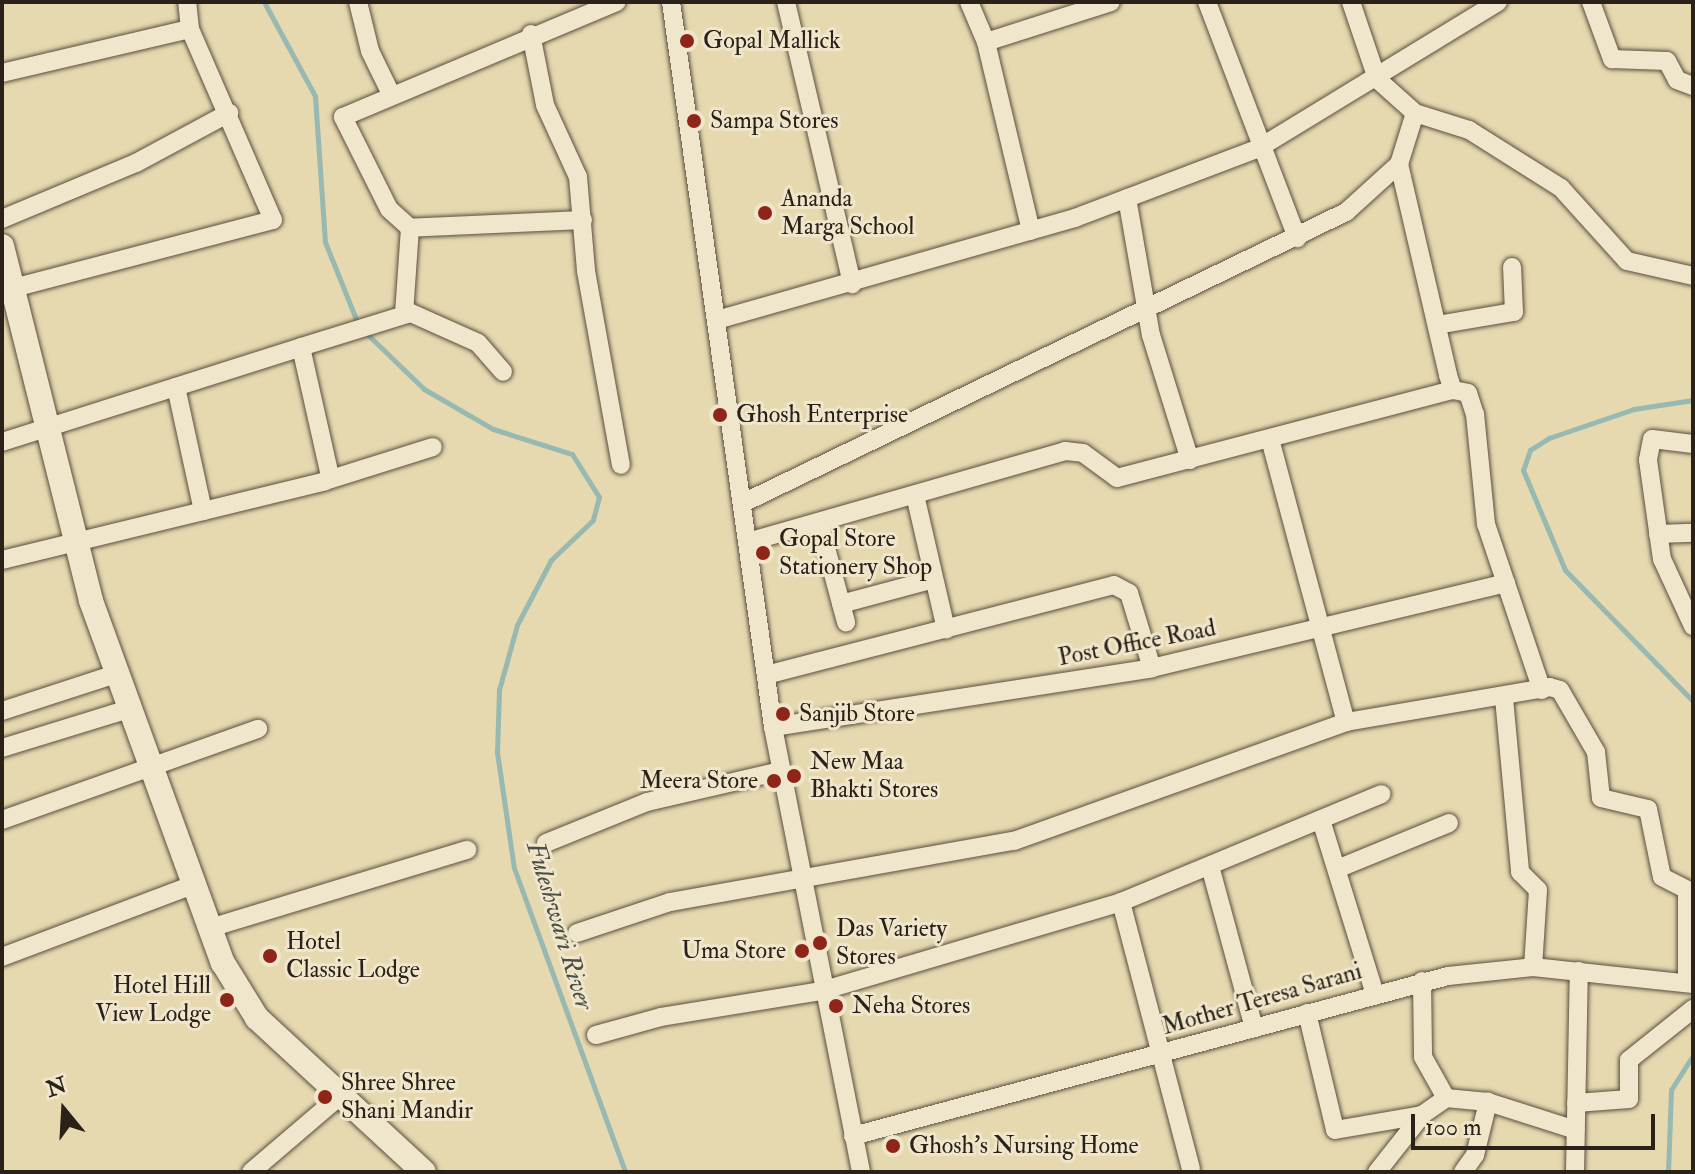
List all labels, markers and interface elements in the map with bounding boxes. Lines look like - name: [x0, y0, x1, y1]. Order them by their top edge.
- place label: Gopal Mallick: [703, 27, 841, 55]
- marker: Gopal Mallick: [678, 32, 696, 50]
- place label: Sampa Stores: [710, 107, 839, 135]
- marker: Sampa Stores: [685, 112, 703, 130]
- place label: Ananda Marga School: [781, 185, 914, 241]
- marker: Ananda Marga School: [756, 204, 774, 222]
- place label: Ghosh Enterprise: [736, 401, 908, 429]
- marker: Ghosh Enterprise: [711, 406, 729, 424]
- place label: Gopal Store Stationery Shop: [779, 525, 932, 581]
- marker: Gopal Store Stationery Shop: [754, 544, 772, 562]
- street label: Post Office Road: [1056, 614, 1218, 672]
- place label: Sanjib Store: [799, 700, 915, 728]
- marker: Sanjib Store: [774, 705, 792, 723]
- place label: New Maa Bhakti Stores: [810, 748, 938, 804]
- place label: Meera Store: [640, 767, 758, 795]
- marker: New Maa Bhakti Stores: [785, 767, 803, 785]
- marker: Meera Store: [765, 772, 783, 790]
- water label: Fuleshwari River: [519, 838, 599, 1014]
- place label: Das Variety Stores: [836, 915, 947, 971]
- place label: Hotel Classic Lodge: [286, 928, 420, 984]
- marker: Das Variety Stores: [811, 934, 829, 952]
- place label: Uma Store: [681, 937, 786, 965]
- marker: Uma Store: [793, 942, 811, 960]
- marker: Hotel Classic Lodge: [261, 947, 279, 965]
- street label: Mother Teresa Sarani: [1159, 957, 1365, 1041]
- place label: Hotel Hill View Lodge: [95, 972, 211, 1028]
- marker: Hotel Hill View Lodge: [218, 991, 236, 1009]
- place label: Neha Stores: [852, 992, 970, 1020]
- marker: Neha Stores: [827, 997, 845, 1015]
- place label: Shree Shree Shani Mandir: [341, 1069, 473, 1125]
- north arrow: [24, 1070, 104, 1150]
- text: N: [43, 1071, 70, 1104]
- marker: Shree Shree Shani Mandir: [316, 1088, 334, 1106]
- scale bar: [1415, 1098, 1659, 1148]
- text: 100 m: [1425, 1112, 1482, 1143]
- place label: Ghosh's Nursing Home: [909, 1132, 1139, 1160]
- marker: Ghosh's Nursing Home: [884, 1137, 902, 1155]

